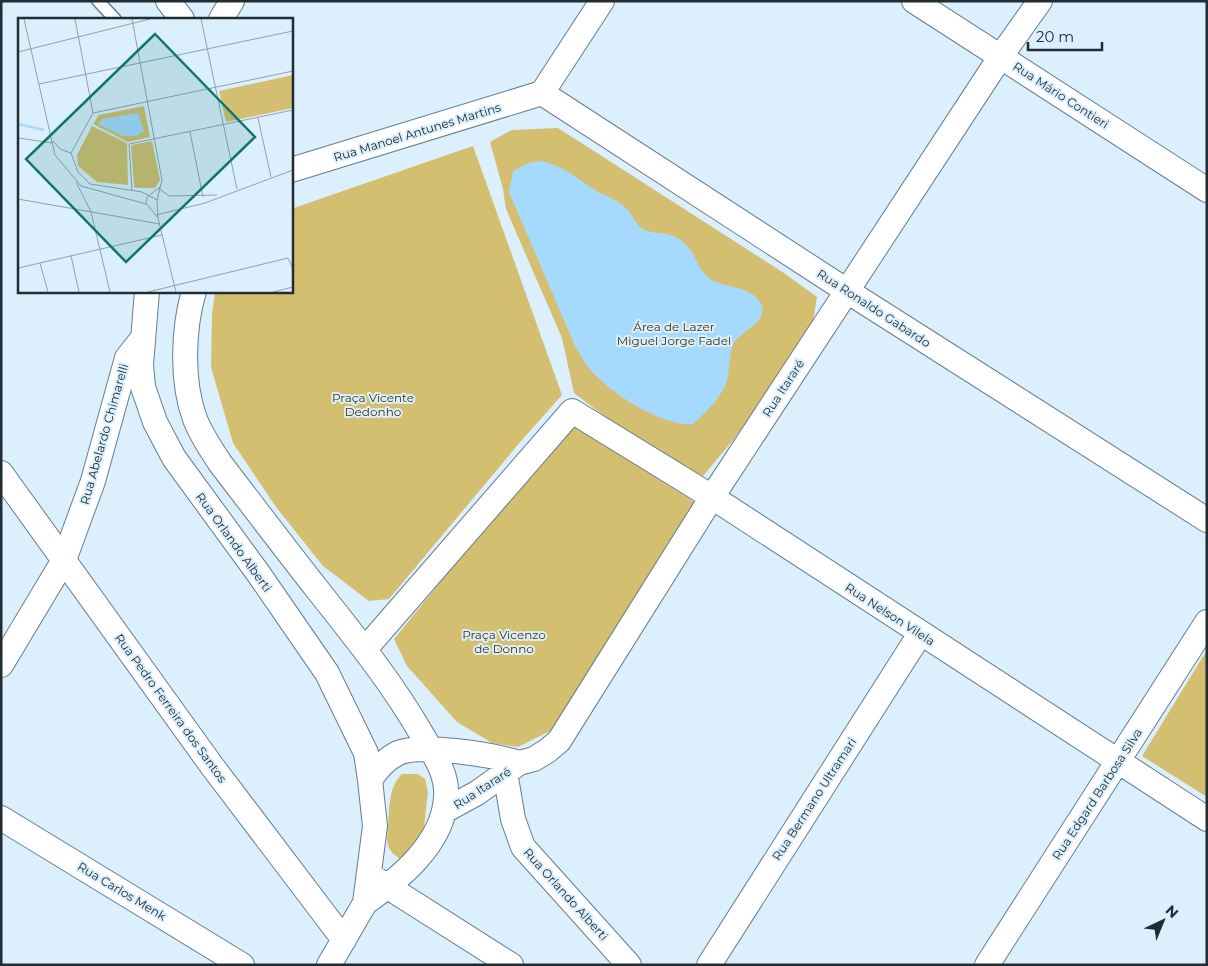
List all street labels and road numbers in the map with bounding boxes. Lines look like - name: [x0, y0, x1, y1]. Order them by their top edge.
- street label: Rua Mário Contieri: [1010, 58, 1112, 132]
- street label: Rua Manoel Antunes Martins: [331, 99, 503, 165]
- street label: Rua Ronaldo Gabardo: [814, 266, 934, 350]
- street label: Rua Itararé: [759, 356, 807, 420]
- street label: Rua Abelardo Chimarelli: [77, 362, 131, 506]
- street label: Rua Orlando Alberti: [193, 489, 275, 595]
- street label: Rua Nelson Vilela: [842, 579, 938, 649]
- street label: Rua Pedro Ferreira dos Santos: [112, 631, 230, 786]
- street label: Rua Edgard Barbosa Silva: [1049, 725, 1145, 863]
- street label: Rua Bermano Ultramari: [769, 735, 859, 863]
- street label: Rua Itararé: [450, 764, 514, 812]
- street label: Rua Orlando Alberti: [521, 845, 611, 943]
- street label: Rua Carlos Menk: [75, 859, 170, 924]

